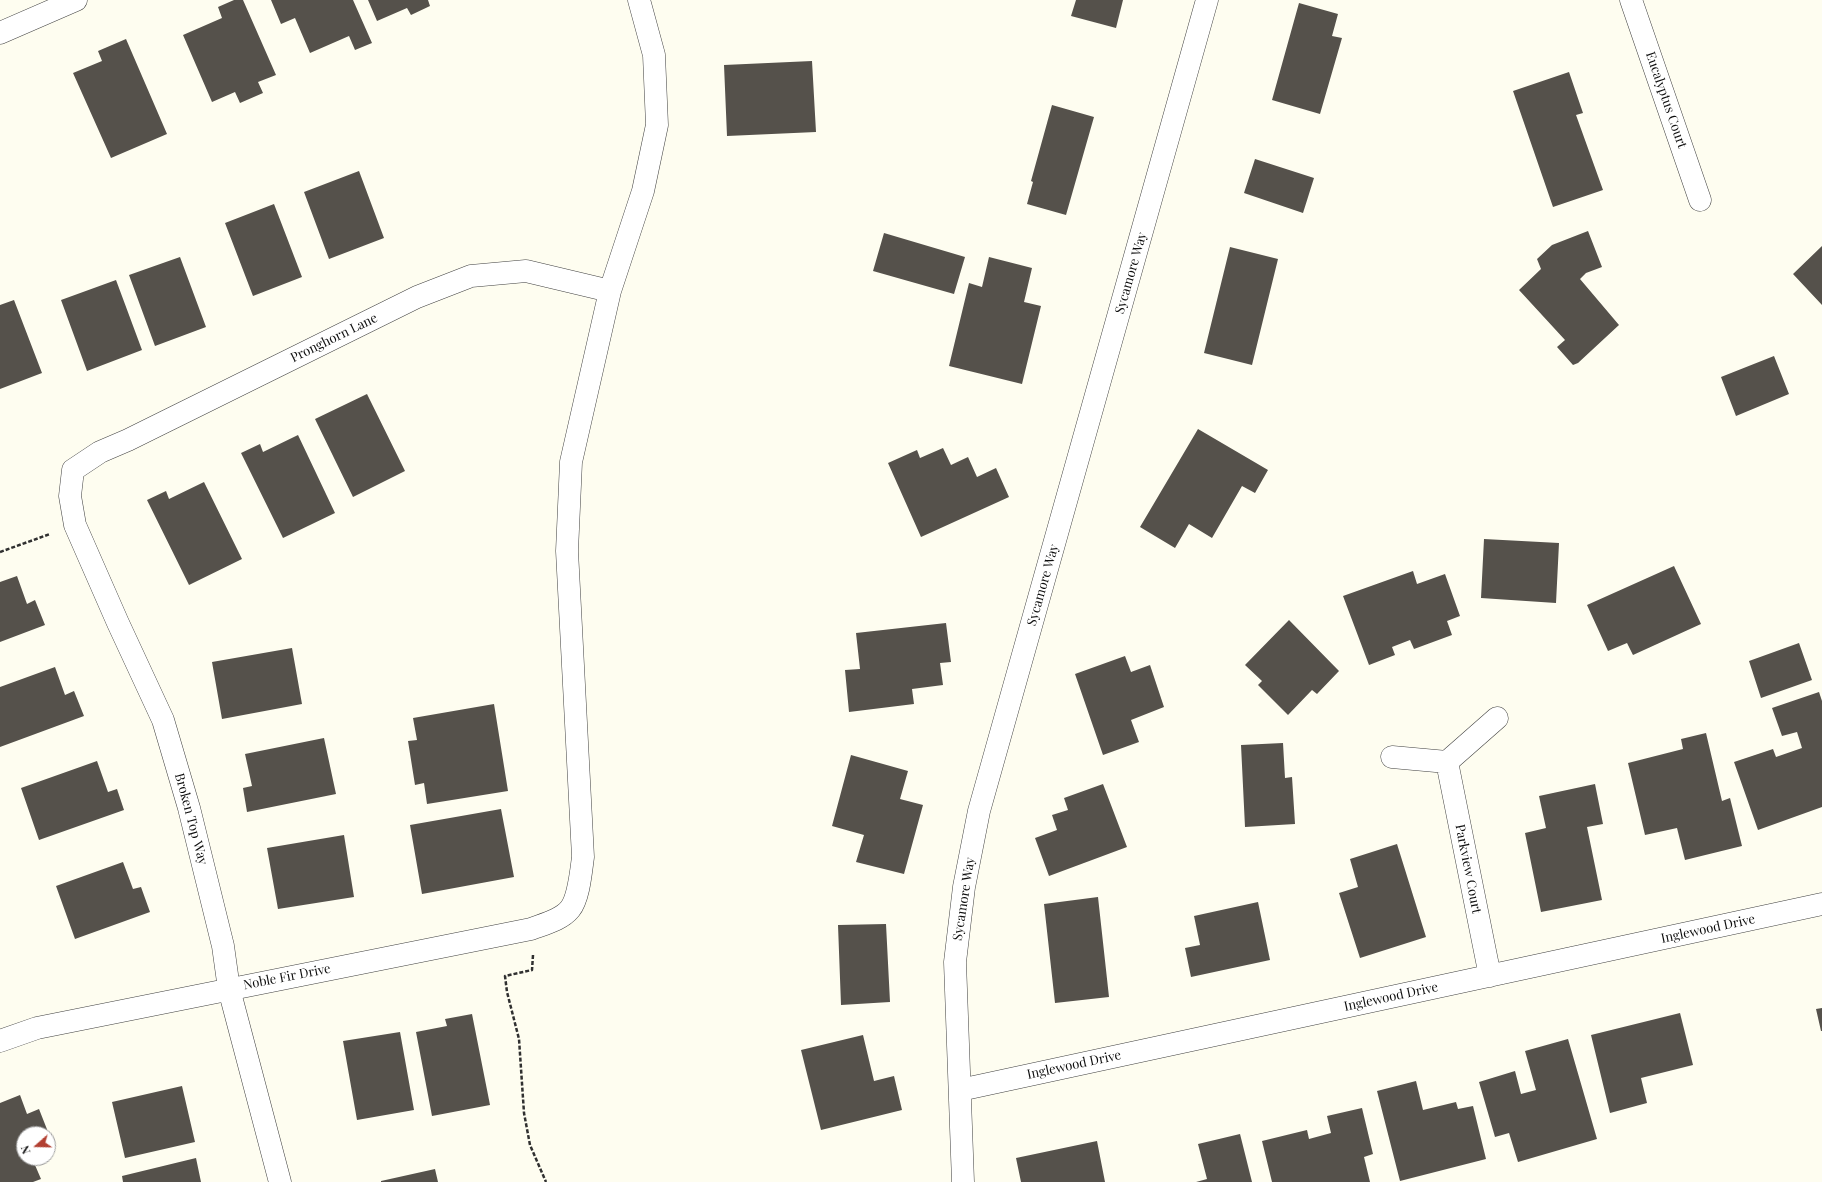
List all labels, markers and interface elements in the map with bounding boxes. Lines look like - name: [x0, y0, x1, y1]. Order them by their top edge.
- street label: Eucalyptus Court: [1642, 50, 1690, 150]
- street label: Sycamore Way: [1112, 230, 1150, 316]
- street label: Pronghorn Lane: [288, 310, 380, 366]
- street label: Sycamore Way: [1024, 542, 1062, 628]
- street label: Broken Top Way: [171, 771, 211, 867]
- street label: Parkview Court: [1452, 823, 1484, 915]
- street label: Sycamore Way: [950, 856, 978, 942]
- street label: Inglewood Drive: [1660, 911, 1756, 947]
- street label: Noble Fir Drive: [242, 961, 332, 993]
- street label: Inglewood Drive: [1343, 979, 1439, 1015]
- street label: Inglewood Drive: [1026, 1047, 1122, 1083]
- north arrow: [16, 1126, 56, 1166]
- text: N: [17, 1144, 34, 1156]

